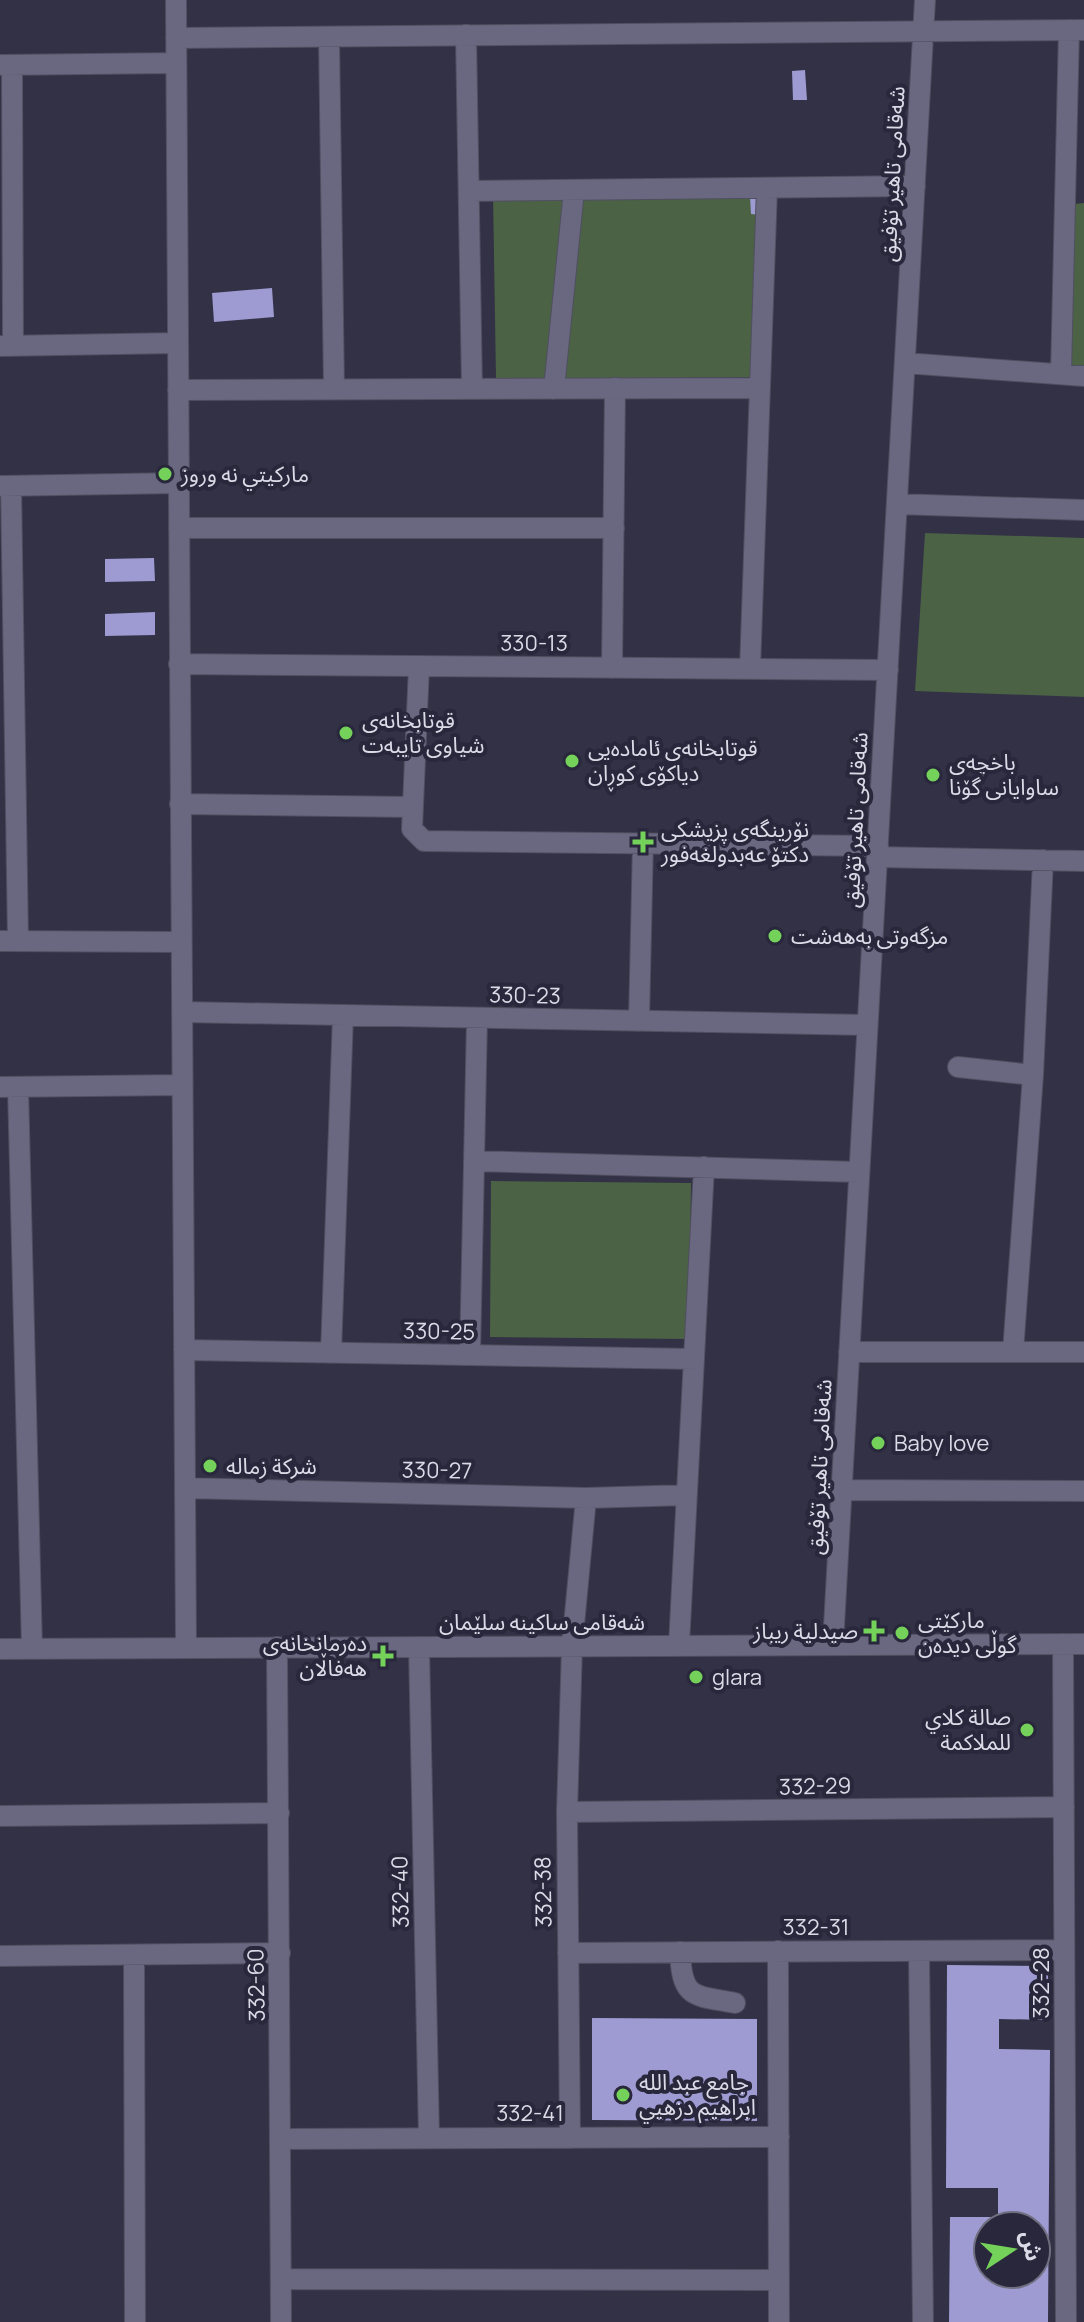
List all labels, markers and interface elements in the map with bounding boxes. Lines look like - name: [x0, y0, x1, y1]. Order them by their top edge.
- street label: شەقامی تاهیر تۆفیق: [872, 85, 912, 263]
- place label: ماركيتي نه وروز: [180, 459, 309, 491]
- marker: ماركيتي نه وروز: [156, 465, 174, 483]
- street label: 330-13: [500, 628, 568, 658]
- place label: قوتابخانەی شیاوی تایبەت: [362, 705, 484, 760]
- marker: قوتابخانەی شیاوی تایبەت: [337, 724, 355, 742]
- street label: شەقامی تاهیر تۆفیق: [835, 731, 875, 909]
- place label: قوتابخانەی ئامادەیی دیاکۆی کوڕان: [588, 733, 758, 792]
- place label: باخچەی ساوایانی گۆنا: [949, 747, 1059, 802]
- marker: قوتابخانەی ئامادەیی دیاکۆی کوڕان: [563, 752, 581, 770]
- marker: باخچەی ساوایانی گۆنا: [924, 766, 942, 784]
- place label: نۆرینگەی پزیشکی دکتۆ عەبدولغەفور: [660, 814, 809, 869]
- marker: نۆرینگەی پزیشکی دکتۆ عەبدولغەفور: [632, 831, 654, 853]
- place label: مزگەوتی بەهەشت: [791, 921, 948, 951]
- marker: مزگەوتی بەهەشت: [766, 927, 784, 945]
- street label: 330-23: [489, 979, 561, 1011]
- street label: 330-25: [403, 1315, 475, 1347]
- street label: شەقامی تاهیر تۆفیق: [799, 1378, 839, 1556]
- place label: Baby love: [894, 1428, 990, 1458]
- marker: Baby love: [869, 1434, 887, 1452]
- place label: شركة زماله: [226, 1451, 317, 1481]
- street label: 330-27: [401, 1454, 473, 1486]
- marker: شركة زماله: [201, 1457, 219, 1475]
- place label: مارکێتی گوڵی دیدەن: [918, 1605, 1017, 1660]
- street label: شەقامی ساکینە سلێمان: [439, 1607, 645, 1637]
- place label: صيدلية ريباز: [752, 1616, 858, 1646]
- marker: صيدلية ريباز: [865, 1622, 883, 1640]
- marker: مارکێتی گوڵی دیدەن: [893, 1624, 911, 1642]
- place label: دەرمانخانەی هەفاڵان: [263, 1628, 367, 1683]
- marker: دەرمانخانەی هەفاڵان: [374, 1647, 392, 1665]
- place label: glara: [712, 1662, 762, 1692]
- marker: glara: [687, 1668, 705, 1686]
- place label: صالة كلاي للملاكمة: [925, 1702, 1011, 1757]
- marker: صالة كلاي للملاكمة: [1018, 1721, 1036, 1739]
- street label: 332-29: [779, 1770, 851, 1802]
- street label: 332-40: [384, 1855, 416, 1929]
- street label: 332-38: [527, 1856, 559, 1928]
- street label: 332-31: [783, 1912, 849, 1942]
- street label: 332-28: [1026, 1947, 1056, 2019]
- street label: 332-60: [240, 1948, 272, 2022]
- place label: جامع عبد الله ابراهيم دزهيي: [639, 2067, 756, 2124]
- marker: جامع عبد الله ابراهيم دزهيي: [614, 2086, 632, 2104]
- street label: 332-41: [496, 2098, 564, 2128]
- north arrow: [972, 2210, 1052, 2290]
- text: ش: [1014, 2228, 1049, 2264]

